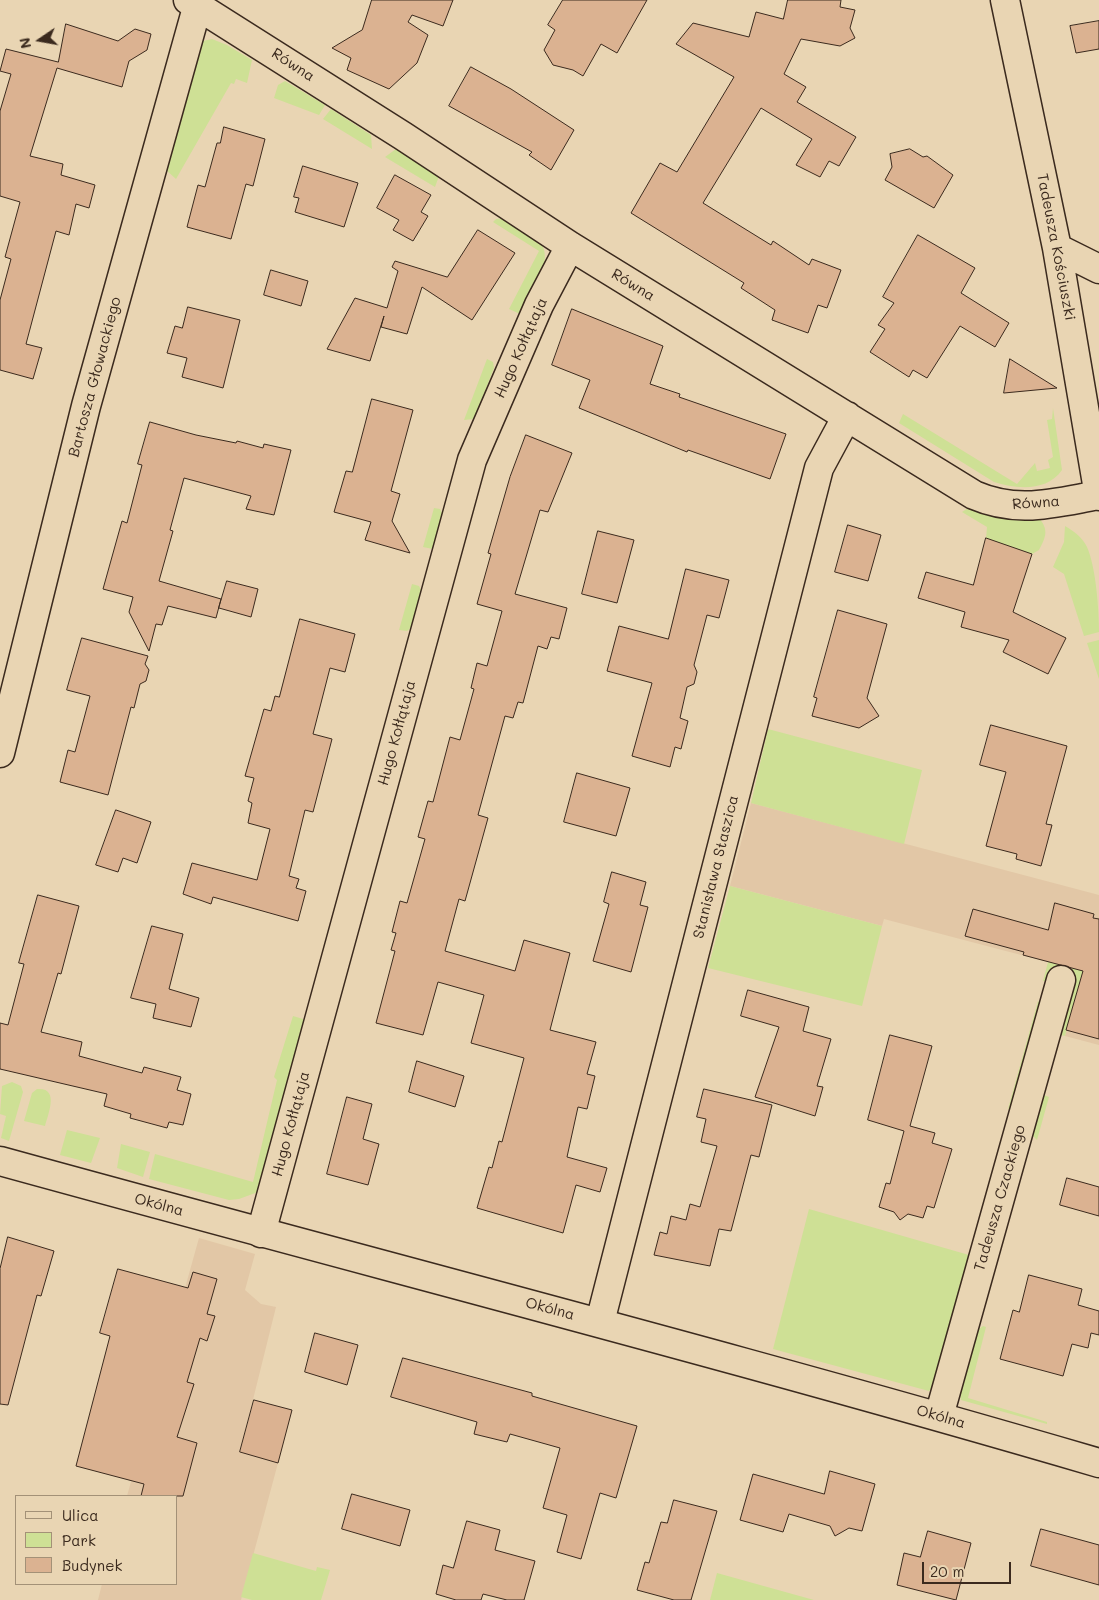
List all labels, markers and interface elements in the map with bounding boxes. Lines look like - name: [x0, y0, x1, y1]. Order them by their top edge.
- north arrow: [15, 15, 65, 65]
- text: N: [14, 36, 35, 50]
- street label: Równa: [268, 44, 318, 86]
- street label: Tadeusza Kościuszki: [1033, 172, 1079, 322]
- street label: Równa: [608, 265, 658, 305]
- street label: Bartosza Głowackiego: [65, 295, 125, 459]
- street label: Hugo Kołłątaja: [491, 295, 551, 401]
- street label: Równa: [1012, 492, 1060, 514]
- street label: Hugo Kołłątaja: [374, 678, 420, 788]
- street label: Stanisława Staszica: [689, 793, 743, 941]
- street label: Hugo Kołłątaja: [268, 1069, 314, 1179]
- street label: Tadeusza Czackiego: [971, 1123, 1029, 1273]
- street label: Okólna: [132, 1190, 186, 1220]
- street label: Okólna: [523, 1294, 577, 1324]
- street label: Okólna: [914, 1401, 968, 1433]
- legend: [15, 1495, 178, 1585]
- text: Ulica: [62, 1505, 99, 1525]
- text: Park: [62, 1530, 96, 1550]
- scale bar: [924, 1552, 1013, 1584]
- text: Budynek: [62, 1555, 122, 1575]
- text: 20 m: [930, 1561, 964, 1581]

